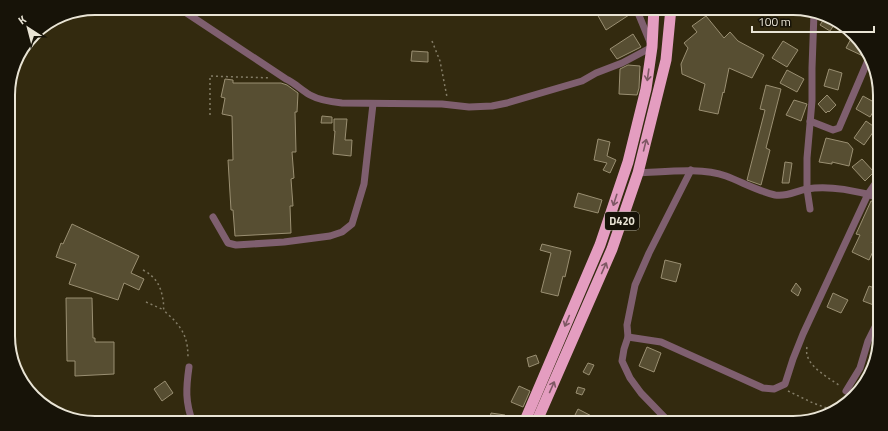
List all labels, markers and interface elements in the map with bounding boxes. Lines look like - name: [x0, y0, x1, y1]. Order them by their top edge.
- north arrow: [8, 8, 48, 48]
- scale bar: [752, 8, 874, 34]
- text: K: [15, 11, 30, 28]
- text: 100 m: [758, 12, 791, 31]
- one-way arrow: [644, 68, 652, 81]
- one-way arrow: [641, 139, 649, 152]
- one-way arrow: [611, 194, 618, 207]
- road number: D420: [605, 212, 639, 230]
- one-way arrow: [601, 262, 608, 274]
- one-way arrow: [563, 315, 571, 327]
- one-way arrow: [549, 382, 556, 394]

